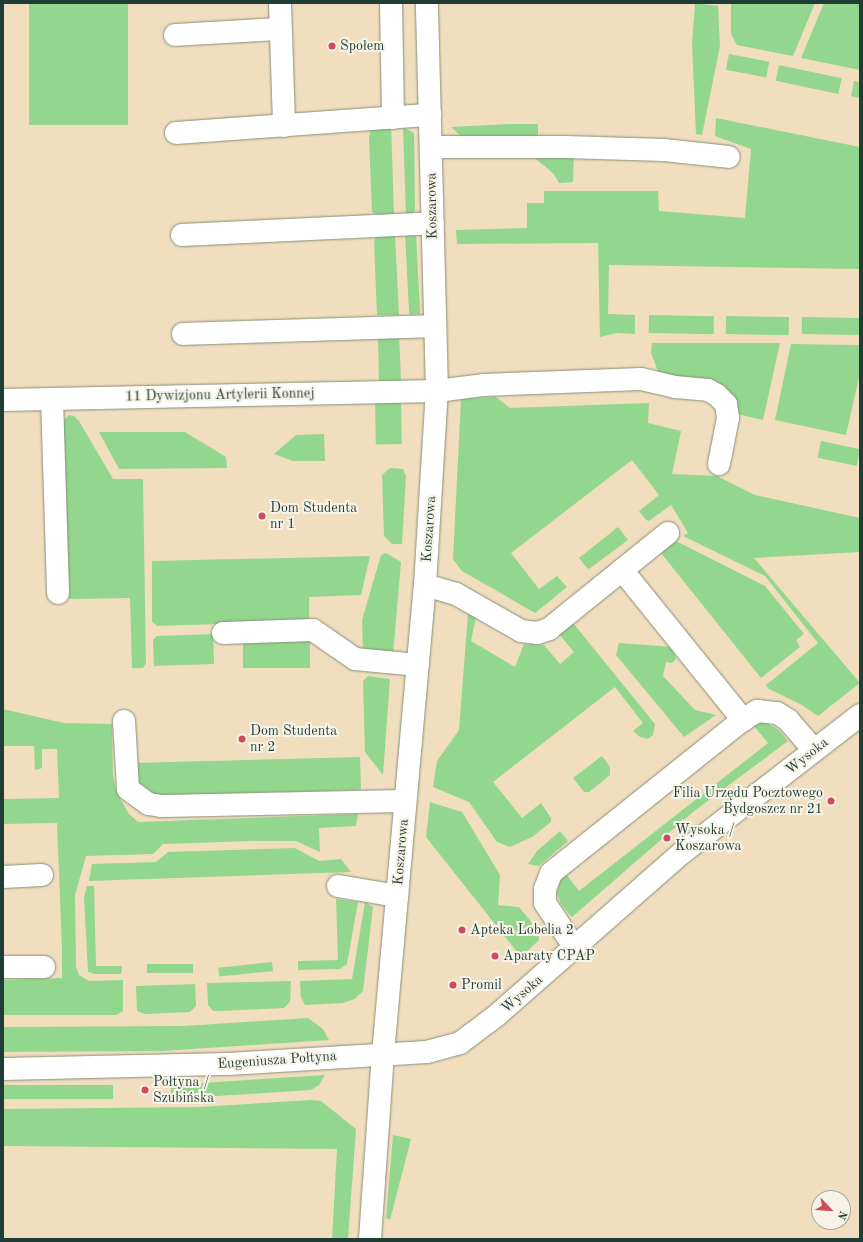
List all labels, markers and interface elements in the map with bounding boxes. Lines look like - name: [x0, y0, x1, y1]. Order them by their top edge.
- place label: Społem: [340, 38, 384, 54]
- marker: Społem: [327, 41, 337, 51]
- street label: Koszarowa: [423, 173, 441, 239]
- street label: 11 Dywizjonu Artylerii Konnej: [125, 385, 315, 405]
- street label: Koszarowa: [418, 495, 440, 563]
- place label: Dom Studenta nr 1: [270, 500, 357, 532]
- marker: Dom Studenta nr 1: [257, 511, 267, 521]
- place label: Dom Studenta nr 2: [250, 723, 337, 756]
- marker: Dom Studenta nr 2: [237, 734, 247, 744]
- street label: Wysoka: [782, 734, 832, 778]
- place label: Filia Urzędu Pocztowego Bydgoszcz nr 21: [673, 785, 823, 818]
- marker: Filia Urzędu Pocztowego Bydgoszcz nr 21: [826, 796, 836, 806]
- street label: Koszarowa: [390, 818, 412, 886]
- place label: Wysoka / Koszarowa: [675, 822, 741, 854]
- marker: Wysoka / Koszarowa: [662, 833, 672, 843]
- place label: Apteka Lobelia 2: [470, 922, 574, 938]
- marker: Apteka Lobelia 2: [457, 925, 467, 935]
- place label: Aparaty CPAP: [503, 948, 595, 964]
- marker: Aparaty CPAP: [490, 951, 500, 961]
- street label: Wysoka: [498, 971, 546, 1017]
- place label: Promil: [461, 977, 502, 993]
- marker: Promil: [448, 980, 458, 990]
- street label: Eugeniusza Połtyna: [217, 1047, 337, 1073]
- place label: Połtyna / Szubińska: [153, 1074, 214, 1106]
- marker: Połtyna / Szubińska: [140, 1085, 150, 1095]
- north arrow: [811, 1190, 851, 1230]
- text: N: [835, 1209, 848, 1221]

